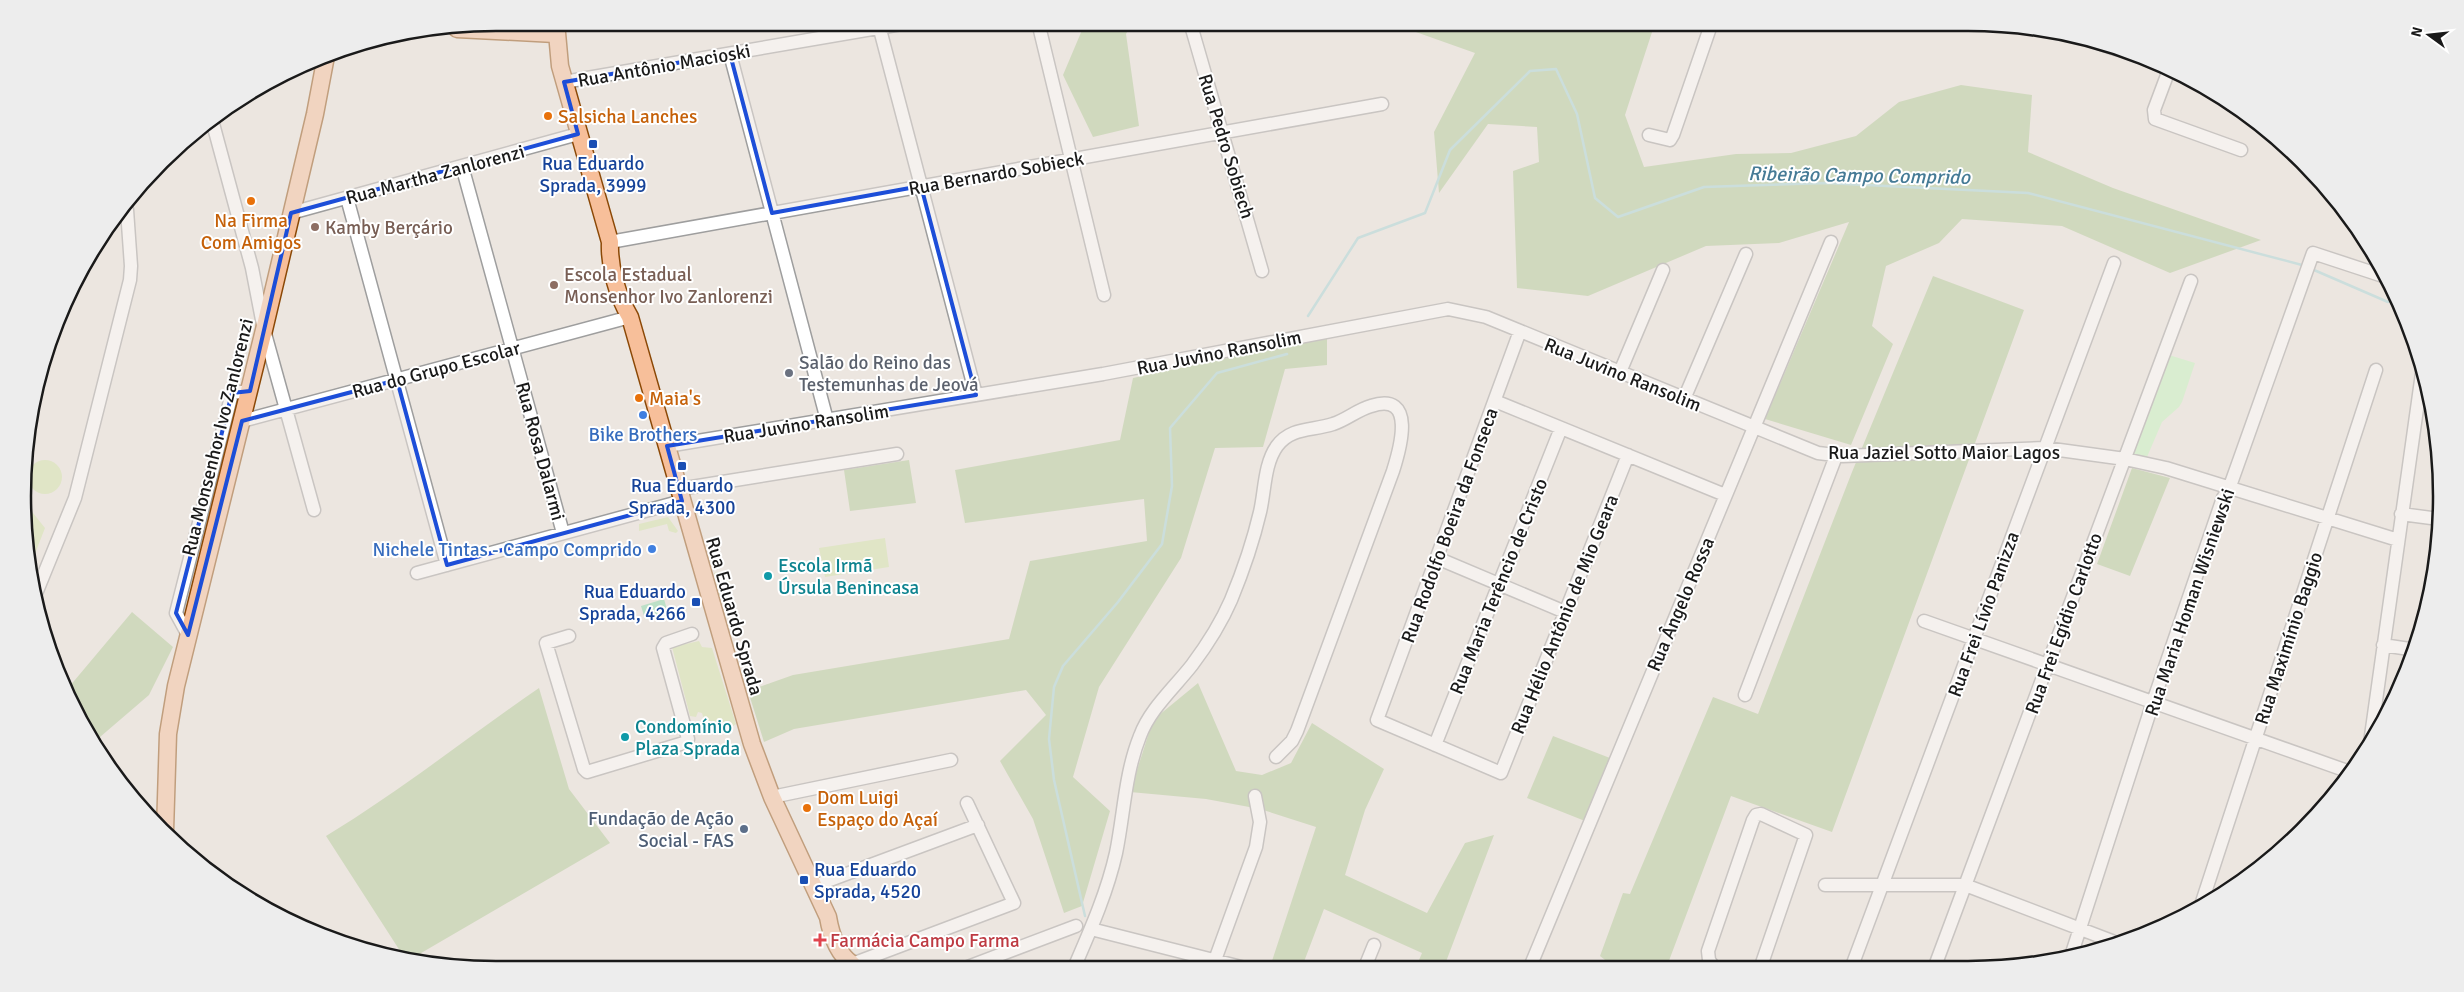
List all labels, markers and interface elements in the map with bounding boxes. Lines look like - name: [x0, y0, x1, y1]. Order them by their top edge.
- north arrow: [2404, 10, 2454, 60]
- text: N: [2407, 25, 2426, 39]
- street label: Rua Antônio Macioski: [576, 39, 752, 93]
- street label: Rua Pedro Sobiech: [1193, 71, 1259, 222]
- place label: Salsicha Lanches: [558, 105, 697, 129]
- marker: Salsicha Lanches: [542, 110, 554, 122]
- marker: Rua Eduardo Sprada, 3999: [587, 138, 599, 150]
- street label: Rua Martha Zanlorenzi: [343, 140, 527, 210]
- street label: Rua Bernardo Sobieck: [907, 147, 1086, 201]
- place label: Rua Eduardo Sprada, 3999: [539, 152, 647, 198]
- water label: Ribeirão Campo Comprido: [1748, 161, 1972, 190]
- marker: Na Firma Com Amigos: [245, 195, 257, 207]
- place label: Na Firma Com Amigos: [201, 209, 301, 255]
- place label: Kamby Berçário: [325, 216, 453, 240]
- marker: Kamby Berçário: [309, 221, 321, 233]
- place label: Escola Estadual Monsenhor Ivo Zanlorenzi: [564, 263, 773, 309]
- marker: Escola Estadual Monsenhor Ivo Zanlorenzi: [548, 279, 560, 291]
- street label: Rua Monsenhor Ivo Zanlorenzi: [177, 316, 259, 559]
- street label: Rua Juvino Ransolim: [1135, 325, 1304, 381]
- street label: Rua Juvino Ransolim: [1541, 332, 1705, 417]
- street label: Rua do Grupo Escolar: [350, 336, 523, 404]
- place label: Salão do Reino das Testemunhas de Jeová: [799, 351, 979, 397]
- marker: Salão do Reino das Testemunhas de Jeová: [783, 367, 795, 379]
- street label: Rua Rosa Dalarmi: [510, 379, 570, 523]
- place label: Maia's: [649, 387, 701, 411]
- marker: Maia's: [633, 392, 645, 404]
- street label: Rua Juvino Ransolim: [722, 399, 891, 449]
- street label: Rua Rodolfo Boeira da Fonseca: [1396, 404, 1504, 646]
- marker: Bike Brothers: [637, 409, 649, 421]
- place label: Bike Brothers: [589, 423, 697, 447]
- street label: Rua Jaziel Sotto Maior Lagos: [1828, 441, 2060, 465]
- marker: Rua Eduardo Sprada, 4300: [676, 460, 688, 472]
- place label: Rua Eduardo Sprada, 4300: [628, 474, 736, 520]
- street label: Rua Maria Terêncio de Cristo: [1445, 475, 1553, 698]
- street label: Rua Maria Homan Wisniewski: [2140, 485, 2240, 719]
- street label: Rua Hélio Antônio de Mio Geara: [1506, 491, 1624, 738]
- street label: Rua Frei Lívio Panizza: [1943, 528, 2025, 700]
- street label: Rua Frei Egídio Carlotto: [2020, 529, 2108, 717]
- street label: Rua Eduardo Sprada: [700, 534, 768, 698]
- street label: Rua Ângelo Rossa: [1642, 534, 1720, 675]
- place label: Nichele Tintas - Campo Comprido: [372, 538, 642, 562]
- marker: Nichele Tintas - Campo Comprido: [646, 543, 658, 555]
- street label: Rua Maximínio Baggio: [2250, 549, 2328, 728]
- place label: Escola Irmã Úrsula Benincasa: [778, 554, 919, 600]
- marker: Escola Irmã Úrsula Benincasa: [762, 570, 774, 582]
- place label: Rua Eduardo Sprada, 4266: [579, 580, 686, 626]
- marker: Rua Eduardo Sprada, 4266: [690, 596, 702, 608]
- place label: Condomínio Plaza Sprada: [635, 715, 740, 761]
- marker: Condomínio Plaza Sprada: [619, 731, 631, 743]
- place label: Dom Luigi Espaço do Açaí: [817, 786, 939, 832]
- marker: Dom Luigi Espaço do Açaí: [801, 802, 813, 814]
- place label: Fundação de Ação Social - FAS: [588, 807, 734, 853]
- marker: Fundação de Ação Social - FAS: [738, 823, 750, 835]
- place label: Rua Eduardo Sprada, 4520: [814, 858, 921, 904]
- marker: Rua Eduardo Sprada, 4520: [798, 874, 810, 886]
- place label: Farmácia Campo Farma: [830, 929, 1020, 953]
- marker: Farmácia Campo Farma: [814, 934, 826, 946]

